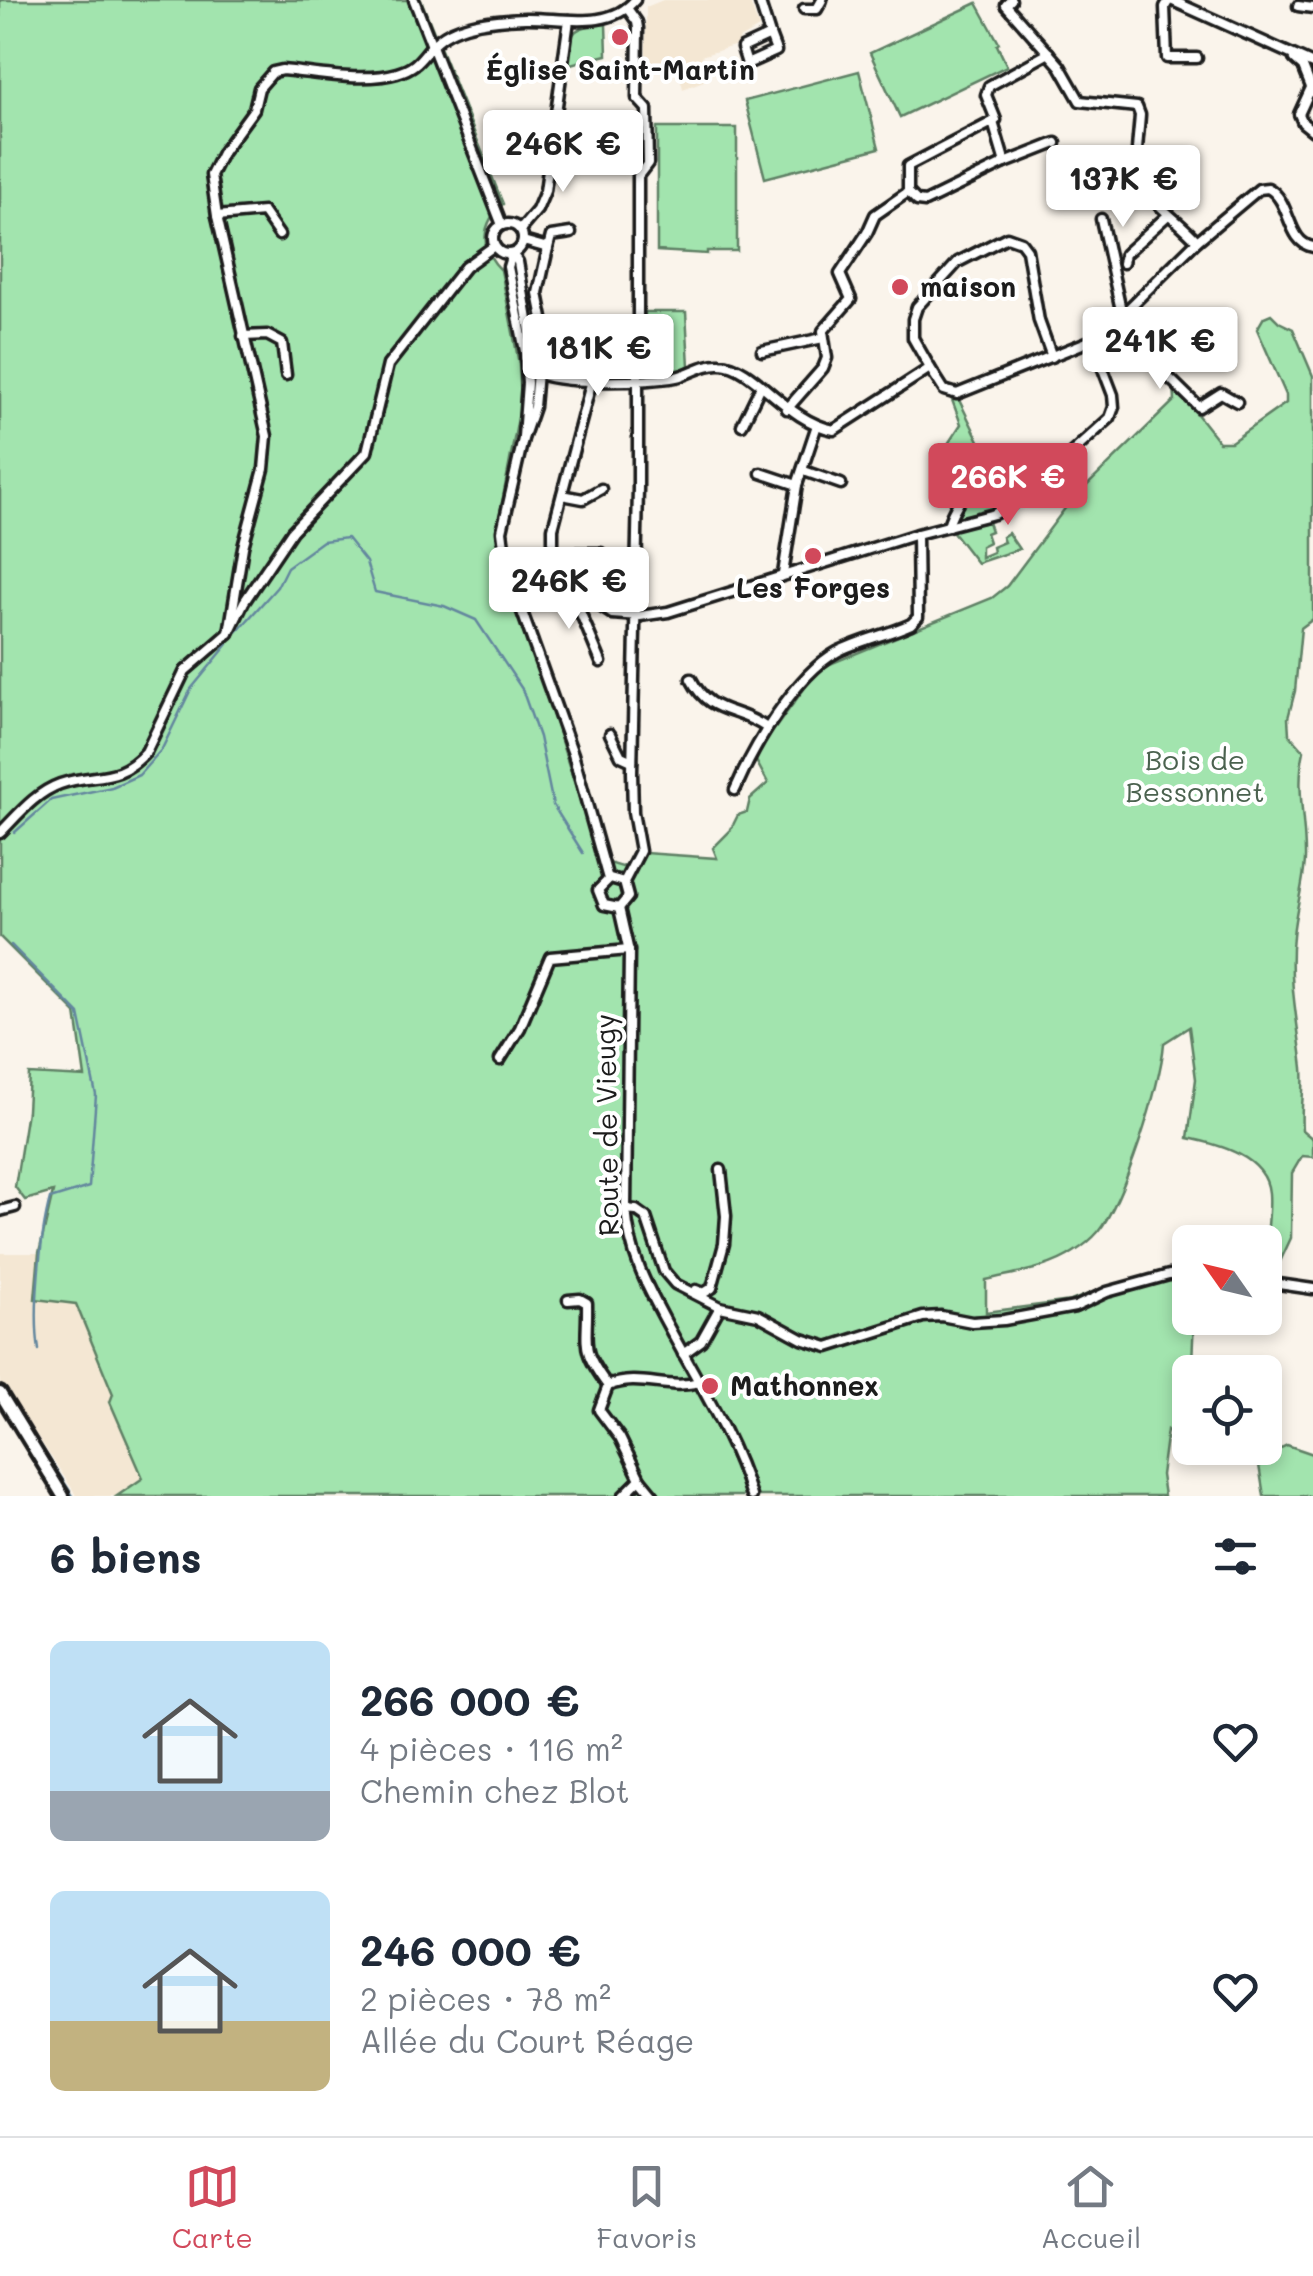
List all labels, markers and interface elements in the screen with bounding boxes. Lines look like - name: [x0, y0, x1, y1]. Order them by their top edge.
- marker: Église Saint-Martin: [609, 26, 631, 48]
- place label: Église Saint-Martin: [485, 51, 755, 87]
- pin: 246K €: [482, 110, 644, 195]
- text: 246K €: [505, 121, 621, 163]
- pin: 137K €: [1042, 145, 1204, 230]
- text: 137K €: [1068, 156, 1178, 198]
- place label: maison: [920, 268, 1016, 304]
- marker: maison: [889, 276, 911, 298]
- pin: 241K €: [1079, 307, 1241, 392]
- pin: 181K €: [517, 314, 679, 399]
- text: 241K €: [1105, 318, 1215, 360]
- text: 181K €: [545, 325, 651, 367]
- pin: 266K €: [927, 443, 1089, 528]
- text: 266K €: [950, 454, 1066, 496]
- marker: Les Forges: [802, 545, 824, 567]
- pin: 246K €: [488, 547, 650, 632]
- text: 246K €: [511, 558, 627, 600]
- place label: Les Forges: [736, 569, 890, 605]
- park label: Bois de Bessonnet: [1125, 741, 1265, 809]
- street label: Route de Vieugy: [586, 1013, 626, 1237]
- north arrow: [1172, 1225, 1282, 1335]
- map controls: [1172, 1225, 1282, 1465]
- button: locate: [1172, 1355, 1282, 1465]
- place label: Mathonnex: [730, 1367, 879, 1403]
- marker: Mathonnex: [699, 1375, 721, 1397]
- text: 6 biens: [50, 1529, 202, 1584]
- icon: filters: [1208, 1529, 1263, 1584]
- text: 266 000 €: [360, 1672, 580, 1727]
- icon: home: [130, 1681, 250, 1801]
- icon: heart: [1208, 1714, 1263, 1769]
- text: 4 pièces · 116 m²: [360, 1727, 623, 1769]
- text: Chemin chez Blot: [360, 1769, 630, 1811]
- text: 246 000 €: [360, 1922, 581, 1977]
- icon: home: [130, 1931, 250, 2051]
- icon: heart: [1208, 1964, 1263, 2019]
- text: 2 pièces · 78 m²: [360, 1977, 611, 2019]
- text: Allée du Court Réage: [360, 2019, 694, 2061]
- tab: Carte: [172, 2159, 253, 2255]
- tab: Favoris: [596, 2159, 697, 2255]
- tab: Accueil: [1041, 2159, 1141, 2255]

